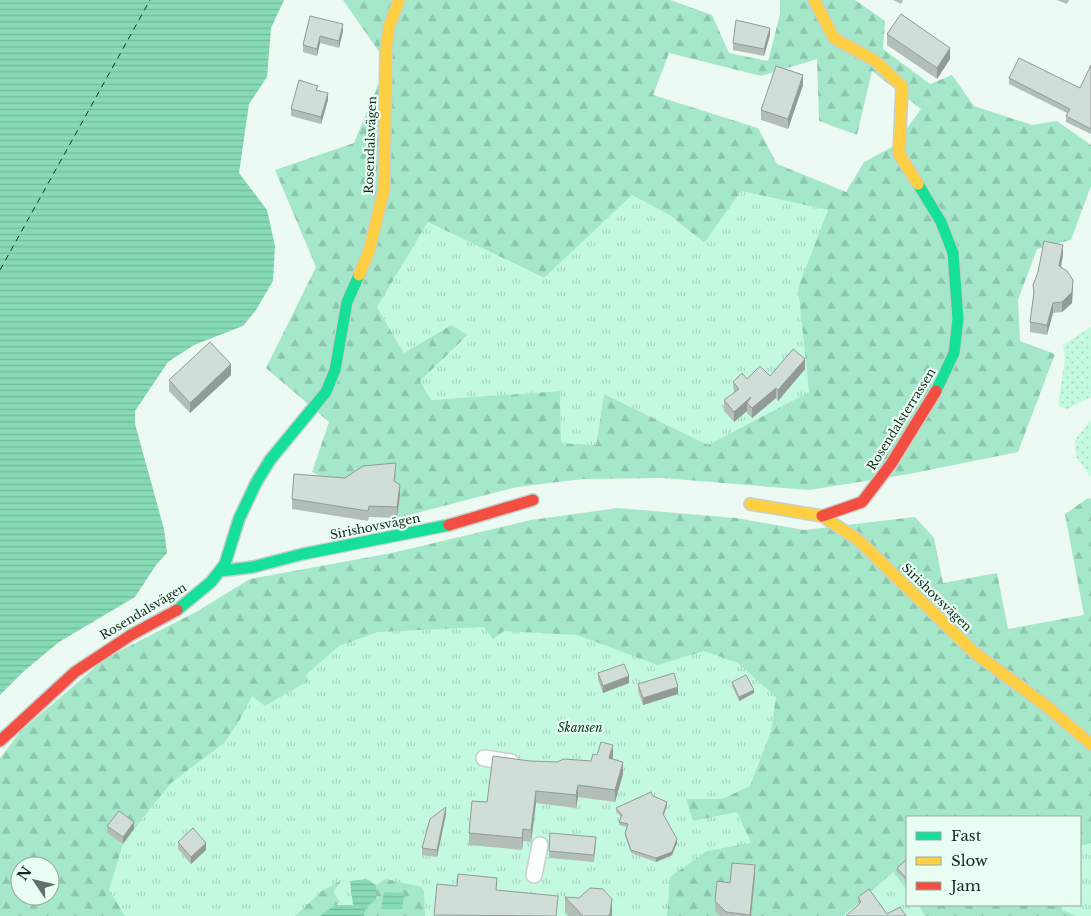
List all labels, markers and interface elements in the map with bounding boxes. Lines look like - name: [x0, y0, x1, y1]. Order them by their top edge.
- street label: Rosendalsvägen: [361, 96, 379, 194]
- street label: Rosendalsterrassen: [864, 365, 938, 473]
- street label: Sirishovsvägen: [329, 510, 421, 542]
- street label: Sirishovsvägen: [899, 560, 975, 634]
- street label: Rosendalsvägen: [97, 579, 189, 643]
- park label: Skansen: [557, 720, 603, 735]
- legend: [906, 816, 1081, 906]
- text: Fast: [951, 826, 982, 845]
- text: Slow: [951, 851, 988, 870]
- north arrow: [10, 856, 60, 906]
- text: N: [13, 863, 36, 884]
- text: Jam: [949, 876, 981, 895]

